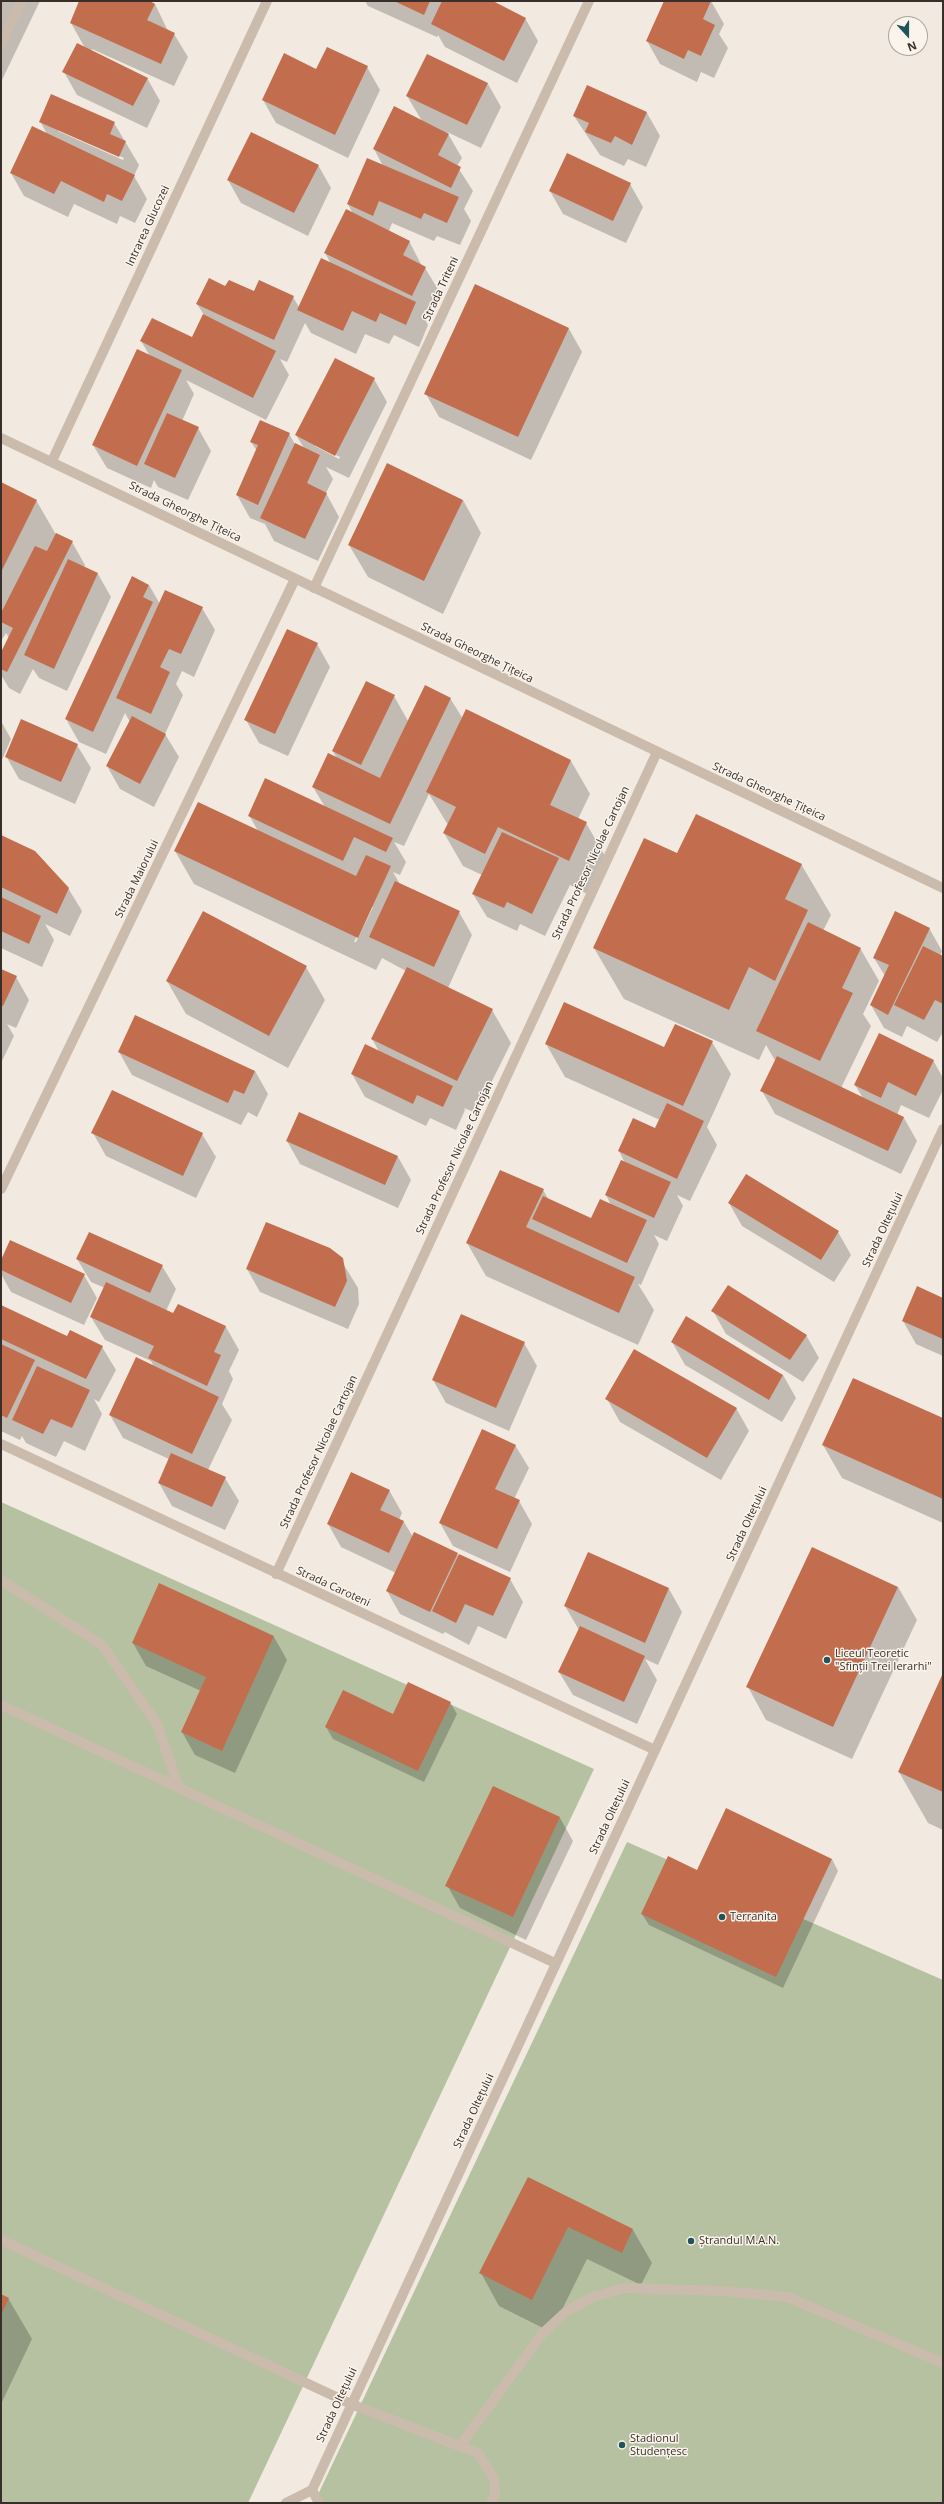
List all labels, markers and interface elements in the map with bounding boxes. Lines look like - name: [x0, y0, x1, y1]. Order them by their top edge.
- north arrow: [888, 16, 928, 56]
- text: N: [905, 38, 919, 55]
- street label: Intrarea Glucozei: [124, 184, 172, 268]
- street label: Strada Triteni: [420, 255, 462, 323]
- street label: Strada Gheorghe Țițeica: [127, 479, 243, 545]
- street label: Strada Gheorghe Țițeica: [419, 620, 535, 686]
- street label: Strada Gheorghe Țițeica: [710, 760, 828, 824]
- street label: Strada Profesor Nicolae Cartojan: [550, 784, 632, 942]
- street label: Strada Maiorului: [112, 838, 162, 920]
- street label: Strada Profesor Nicolae Cartojan: [414, 1079, 496, 1237]
- street label: Strada Oltețului: [860, 1191, 906, 1269]
- street label: Strada Profesor Nicolae Cartojan: [278, 1373, 360, 1531]
- street label: Strada Oltețului: [724, 1485, 770, 1563]
- street label: Strada Caroteni: [294, 1564, 372, 1610]
- place label: Liceul Teoretic "Sfinții Trei Ierarhi": [835, 1647, 932, 1673]
- marker: Liceul Teoretic "Sfinții Trei Ierarhi": [822, 1655, 832, 1665]
- street label: Strada Oltețului: [587, 1778, 633, 1856]
- place label: Terranita: [730, 1910, 777, 1924]
- marker: Terranita: [717, 1912, 727, 1922]
- street label: Strada Oltețului: [451, 2072, 497, 2150]
- place label: Ștrandul M.A.N.: [699, 2234, 779, 2248]
- marker: Ștrandul M.A.N.: [686, 2236, 696, 2246]
- street label: Strada Oltețului: [314, 2366, 360, 2444]
- place label: Stadionul Studențesc: [630, 2432, 687, 2458]
- marker: Stadionul Studențesc: [617, 2440, 627, 2450]

